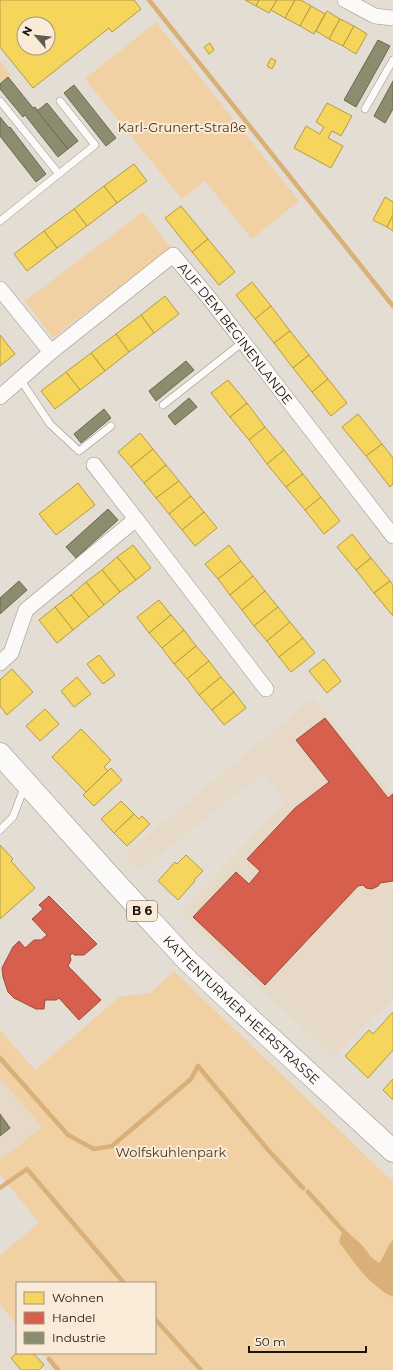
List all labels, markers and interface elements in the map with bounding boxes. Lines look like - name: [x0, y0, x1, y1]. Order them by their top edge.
- north arrow: [16, 16, 56, 56]
- text: N: [19, 24, 35, 39]
- park label: Karl-Grunert-Straße: [118, 119, 246, 135]
- street label: AUF DEM BEGINENLANDE: [175, 259, 296, 407]
- road number: B 6: [127, 901, 157, 921]
- street label: KATTENTURMER HEERSTRASSE: [160, 932, 323, 1087]
- park label: Wolfskuhlenpark: [116, 1144, 227, 1160]
- legend: [16, 1282, 156, 1354]
- text: Wohnen: [52, 1290, 104, 1305]
- text: Handel: [52, 1310, 96, 1325]
- scale bar: [249, 1328, 366, 1354]
- text: Industrie: [52, 1330, 106, 1345]
- text: 50 m: [255, 1334, 286, 1349]

